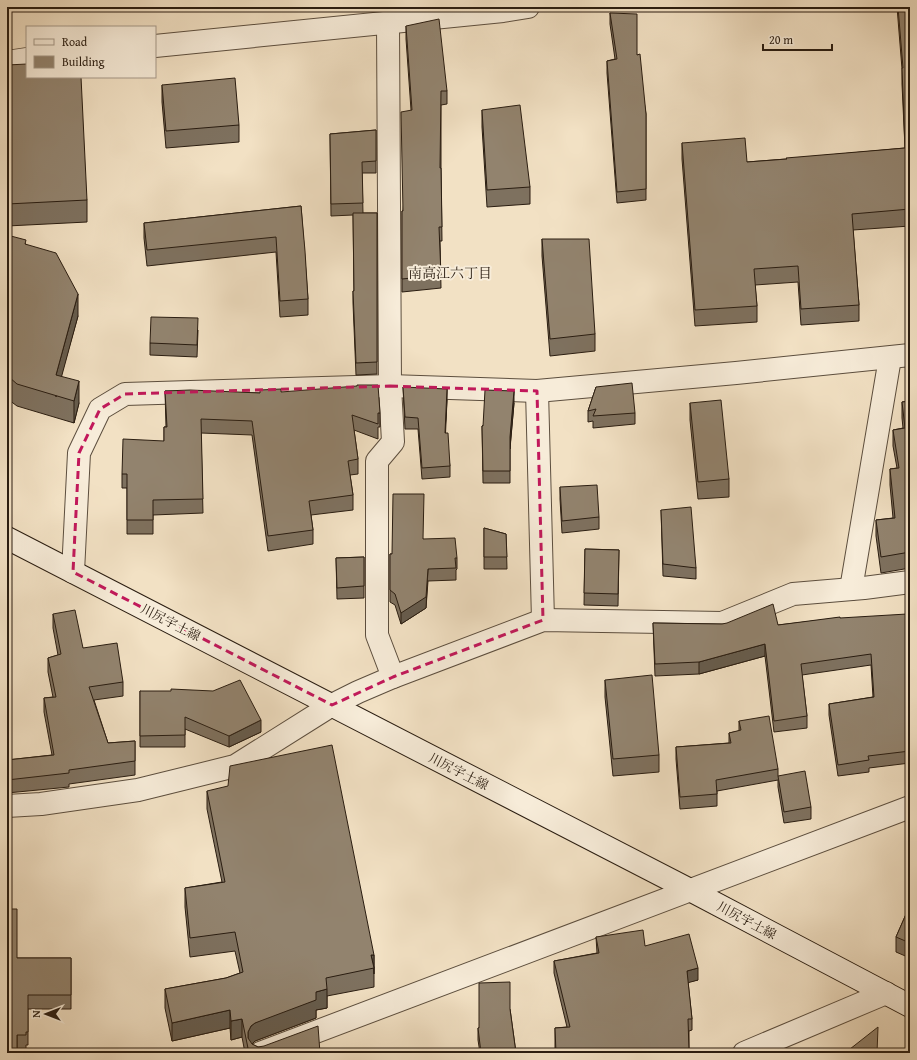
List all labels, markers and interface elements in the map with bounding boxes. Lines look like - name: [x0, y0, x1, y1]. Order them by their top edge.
- legend: [26, 26, 156, 78]
- scale bar: [763, 26, 832, 52]
- text: 20 m: [769, 31, 793, 48]
- text: Road: [62, 33, 88, 50]
- text: Building: [62, 53, 105, 70]
- district label: 南高江六丁目: [408, 263, 492, 283]
- street label: 川尻宇土線: [137, 599, 204, 646]
- street label: 川尻宇土線: [425, 748, 492, 795]
- street label: 川尻宇土線: [714, 897, 780, 944]
- north arrow: [26, 994, 66, 1034]
- text: N: [28, 1010, 44, 1018]

